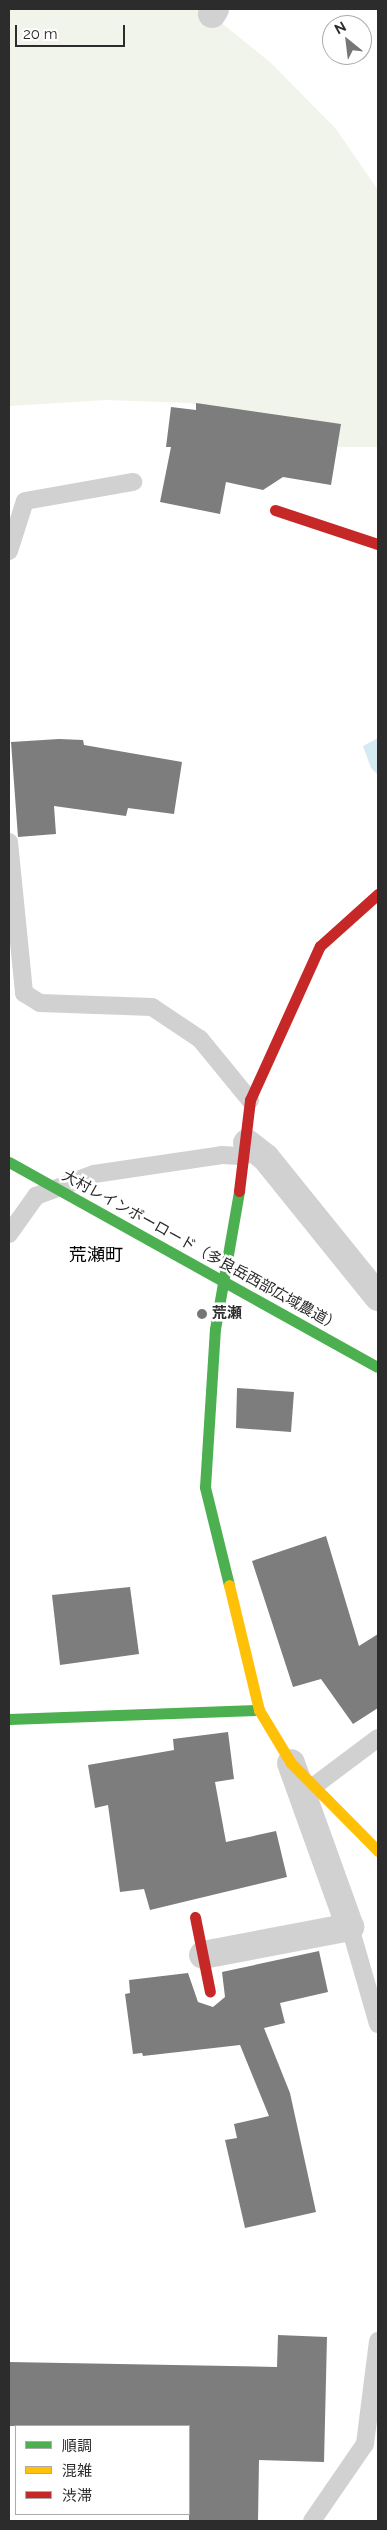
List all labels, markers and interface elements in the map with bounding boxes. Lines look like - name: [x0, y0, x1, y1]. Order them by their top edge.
- scale bar: [18, 15, 128, 47]
- north arrow: [322, 15, 372, 65]
- text: N: [332, 18, 349, 37]
- text: 20 m: [23, 25, 58, 43]
- street label: 大村レインボーロード（多良岳西部広域農道）: [59, 1167, 343, 1335]
- district label: 荒瀬町: [69, 1244, 123, 1266]
- place label: 荒瀬: [212, 1305, 242, 1323]
- marker: 荒瀬: [196, 1308, 208, 1320]
- legend: [15, 2425, 190, 2515]
- text: 順調: [62, 2437, 92, 2455]
- text: 混雑: [62, 2462, 92, 2480]
- text: 渋滞: [62, 2487, 92, 2505]

